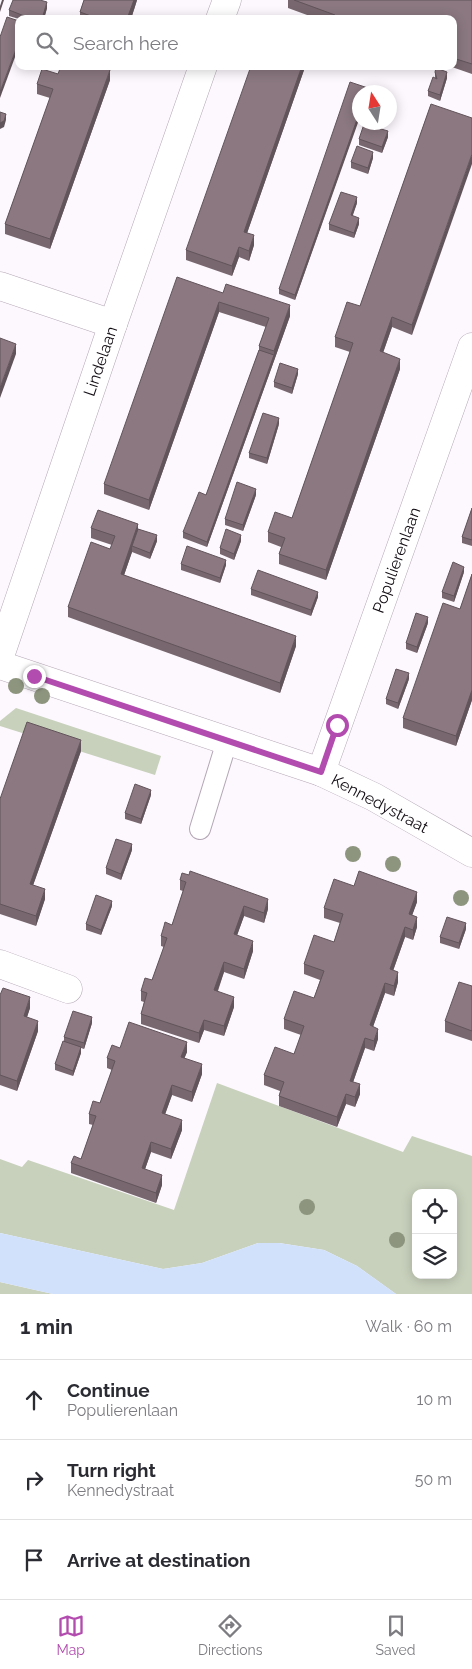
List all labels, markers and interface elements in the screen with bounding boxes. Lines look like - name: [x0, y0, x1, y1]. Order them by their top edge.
- search box: [15, 15, 457, 70]
- icon: search: [33, 29, 61, 57]
- text: Search here: [73, 32, 179, 54]
- north arrow: [352, 85, 397, 130]
- street label: Lindelaan: [80, 324, 121, 399]
- street label: Populierenlaan: [369, 505, 424, 616]
- route end: [23, 665, 46, 688]
- route start: [326, 714, 349, 737]
- street label: Kennedystraat: [328, 770, 432, 837]
- map controls: [412, 1189, 457, 1279]
- button: locate: [412, 1189, 457, 1234]
- button: layers: [412, 1234, 457, 1279]
- text: 1 min: [20, 1314, 73, 1339]
- text: Walk · 60 m: [365, 1317, 452, 1336]
- text: Continue: [67, 1379, 150, 1401]
- icon: ahead: [20, 1386, 48, 1414]
- text: 10 m: [417, 1390, 452, 1409]
- text: Populierenlaan: [67, 1401, 178, 1420]
- text: Turn right: [67, 1459, 156, 1481]
- icon: right: [20, 1466, 48, 1494]
- text: 50 m: [415, 1470, 452, 1489]
- text: Kennedystraat: [67, 1481, 174, 1500]
- icon: arrive: [20, 1546, 48, 1574]
- text: Arrive at destination: [67, 1549, 251, 1571]
- tab: Map: [56, 1612, 85, 1658]
- tab: Directions: [198, 1612, 263, 1658]
- tab: Saved: [375, 1612, 416, 1658]

